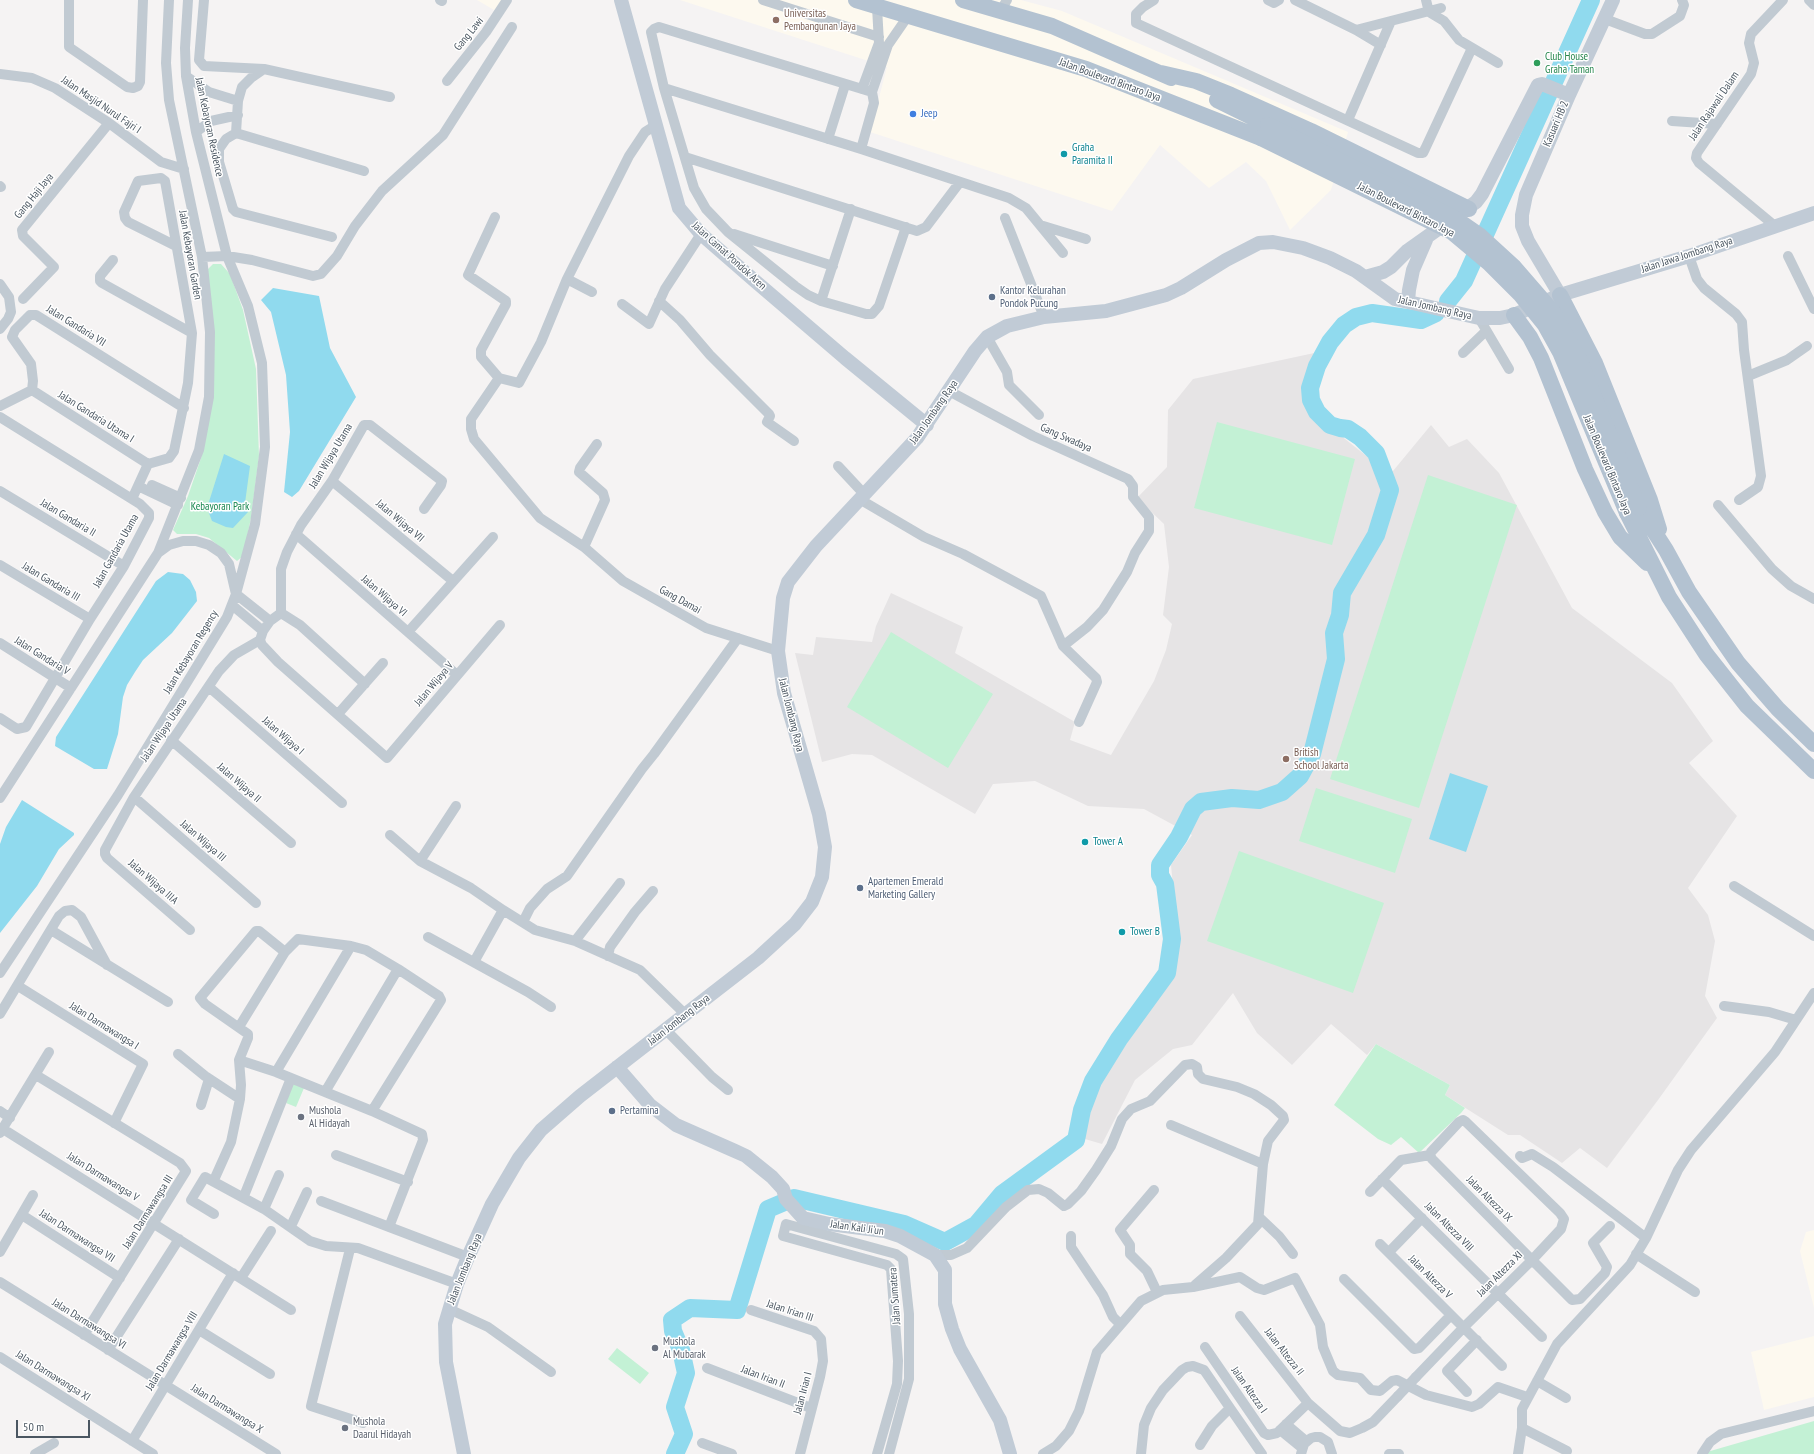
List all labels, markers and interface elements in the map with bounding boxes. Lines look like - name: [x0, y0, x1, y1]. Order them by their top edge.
- place label: Universitas Pembangunan Jaya: [784, 7, 856, 33]
- street label: Gang Lawi: [451, 15, 487, 53]
- marker: Universitas Pembangunan Jaya: [771, 15, 781, 25]
- place label: Club House Graha Taman: [1545, 50, 1594, 76]
- street label: Jalan Boulevard Bintaro Jaya: [1057, 55, 1163, 105]
- marker: Club House Graha Taman: [1532, 58, 1542, 68]
- street label: Jalan Rajawali Dalam: [1686, 69, 1742, 143]
- street label: Jalan Masjid Nurul Fajri I: [59, 73, 143, 137]
- street label: Jalan Kebayoran Residence: [192, 76, 226, 178]
- street label: Kasuari HB 2: [1540, 99, 1572, 149]
- place label: Jeep: [921, 107, 937, 121]
- marker: Jeep: [908, 109, 918, 119]
- place label: Graha Paramita II: [1072, 141, 1113, 167]
- marker: Graha Paramita II: [1059, 149, 1069, 159]
- street label: Gang Haji Jaya: [12, 171, 56, 221]
- street label: Jalan Boulevard Bintaro Jaya: [1355, 180, 1457, 240]
- street label: Jalan Kebayoran Garden: [176, 209, 204, 301]
- street label: Jalan Camat Pondok Aren: [689, 219, 769, 293]
- street label: Jalan Jawa Jombang Raya: [1640, 234, 1734, 276]
- place label: Kantor Kelurahan Pondok Pucung: [1000, 284, 1066, 310]
- marker: Kantor Kelurahan Pondok Pucung: [987, 292, 997, 302]
- street label: Jalan Jombang Raya: [1397, 293, 1473, 323]
- street label: Jalan Gandaria VII: [44, 303, 108, 349]
- street label: Jalan Jombang Raya: [907, 377, 961, 447]
- street label: Jalan Gandaria Utama I: [56, 388, 136, 446]
- street label: Jalan Boulevard Bintaro Jaya: [1580, 413, 1634, 517]
- street label: Jalan Wijaya Utama: [306, 421, 356, 491]
- street label: Gang Swadaya: [1038, 421, 1094, 455]
- street label: Jalan Gandaria II: [38, 496, 98, 540]
- street label: Jalan Wijaya VII: [373, 497, 427, 545]
- park label: Kebayoran Park: [191, 500, 249, 514]
- street label: Jalan Gandaria Utama: [90, 512, 142, 590]
- street label: Jalan Gandaria III: [20, 560, 82, 604]
- street label: Jalan Wijaya VI: [358, 573, 410, 619]
- street label: Gang Damai: [657, 583, 703, 617]
- street label: Jalan Kebayoran Regency: [161, 608, 221, 696]
- street label: Jalan Gandaria V: [12, 634, 72, 678]
- street label: Jalan Wijaya V: [412, 659, 456, 709]
- street label: Jalan Jombang Raya: [776, 677, 806, 753]
- street label: Jalan Wijaya Utama: [138, 696, 190, 764]
- street label: Jalan Wijaya I: [259, 714, 307, 758]
- place label: British School Jakarta: [1294, 746, 1348, 772]
- marker: British School Jakarta: [1281, 754, 1291, 764]
- street label: Jalan Wijaya II: [214, 760, 264, 806]
- street label: Jalan Wijaya III: [177, 818, 229, 864]
- place label: Tower A: [1093, 835, 1123, 849]
- marker: Tower A: [1080, 837, 1090, 847]
- street label: Jalan Wijaya IIIA: [125, 857, 181, 907]
- place label: Apartemen Emerald Marketing Gallery: [868, 875, 943, 901]
- marker: Apartemen Emerald Marketing Gallery: [855, 883, 865, 893]
- place label: Tower B: [1130, 925, 1160, 939]
- marker: Tower B: [1117, 927, 1127, 937]
- street label: Jalan Jombang Raya: [645, 992, 713, 1048]
- street label: Jalan Darmawangsa I: [67, 999, 141, 1053]
- place label: Mushola Al Hidayah: [309, 1104, 350, 1130]
- place label: Pertamina: [620, 1104, 659, 1118]
- marker: Pertamina: [607, 1106, 617, 1116]
- marker: Mushola Al Hidayah: [296, 1112, 306, 1122]
- street label: Jalan Darmawangsa V: [65, 1150, 141, 1204]
- street label: Jalan Darmawangsa III: [120, 1173, 176, 1251]
- street label: Jalan Altezza IX: [1463, 1173, 1515, 1225]
- street label: Jalan Altezza VIII: [1422, 1200, 1476, 1254]
- street label: Jalan Darmawangsa VII: [37, 1207, 117, 1265]
- street label: Jalan Kali Ji'un: [829, 1218, 885, 1238]
- street label: Jalan Jombang Raya: [445, 1232, 485, 1306]
- street label: Jalan Altezza XI: [1474, 1248, 1526, 1300]
- street label: Jalan Altezza V: [1406, 1253, 1454, 1301]
- street label: Jalan Sumatera: [886, 1267, 904, 1325]
- street label: Jalan Darmawangsa VI: [50, 1296, 128, 1352]
- street label: Jalan Irian III: [765, 1297, 815, 1325]
- street label: Jalan Darmawangsa VIII: [143, 1309, 201, 1393]
- street label: Jalan Altezza II: [1262, 1326, 1306, 1378]
- place label: Mushola Al Mubarak: [663, 1335, 706, 1361]
- marker: Mushola Al Mubarak: [650, 1343, 660, 1353]
- street label: Jalan Darmawangsa XI: [13, 1348, 93, 1404]
- street label: Jalan Irian II: [739, 1363, 787, 1391]
- street label: Jalan Altezza I: [1228, 1364, 1270, 1416]
- street label: Jalan Irian I: [791, 1370, 815, 1416]
- street label: Jalan Darmawangsa X: [189, 1382, 265, 1436]
- scale bar: [18, 1412, 92, 1438]
- place label: Mushola Daarul Hidayah: [353, 1415, 411, 1441]
- text: 50 m: [23, 1419, 44, 1434]
- marker: Mushola Daarul Hidayah: [340, 1423, 350, 1433]

